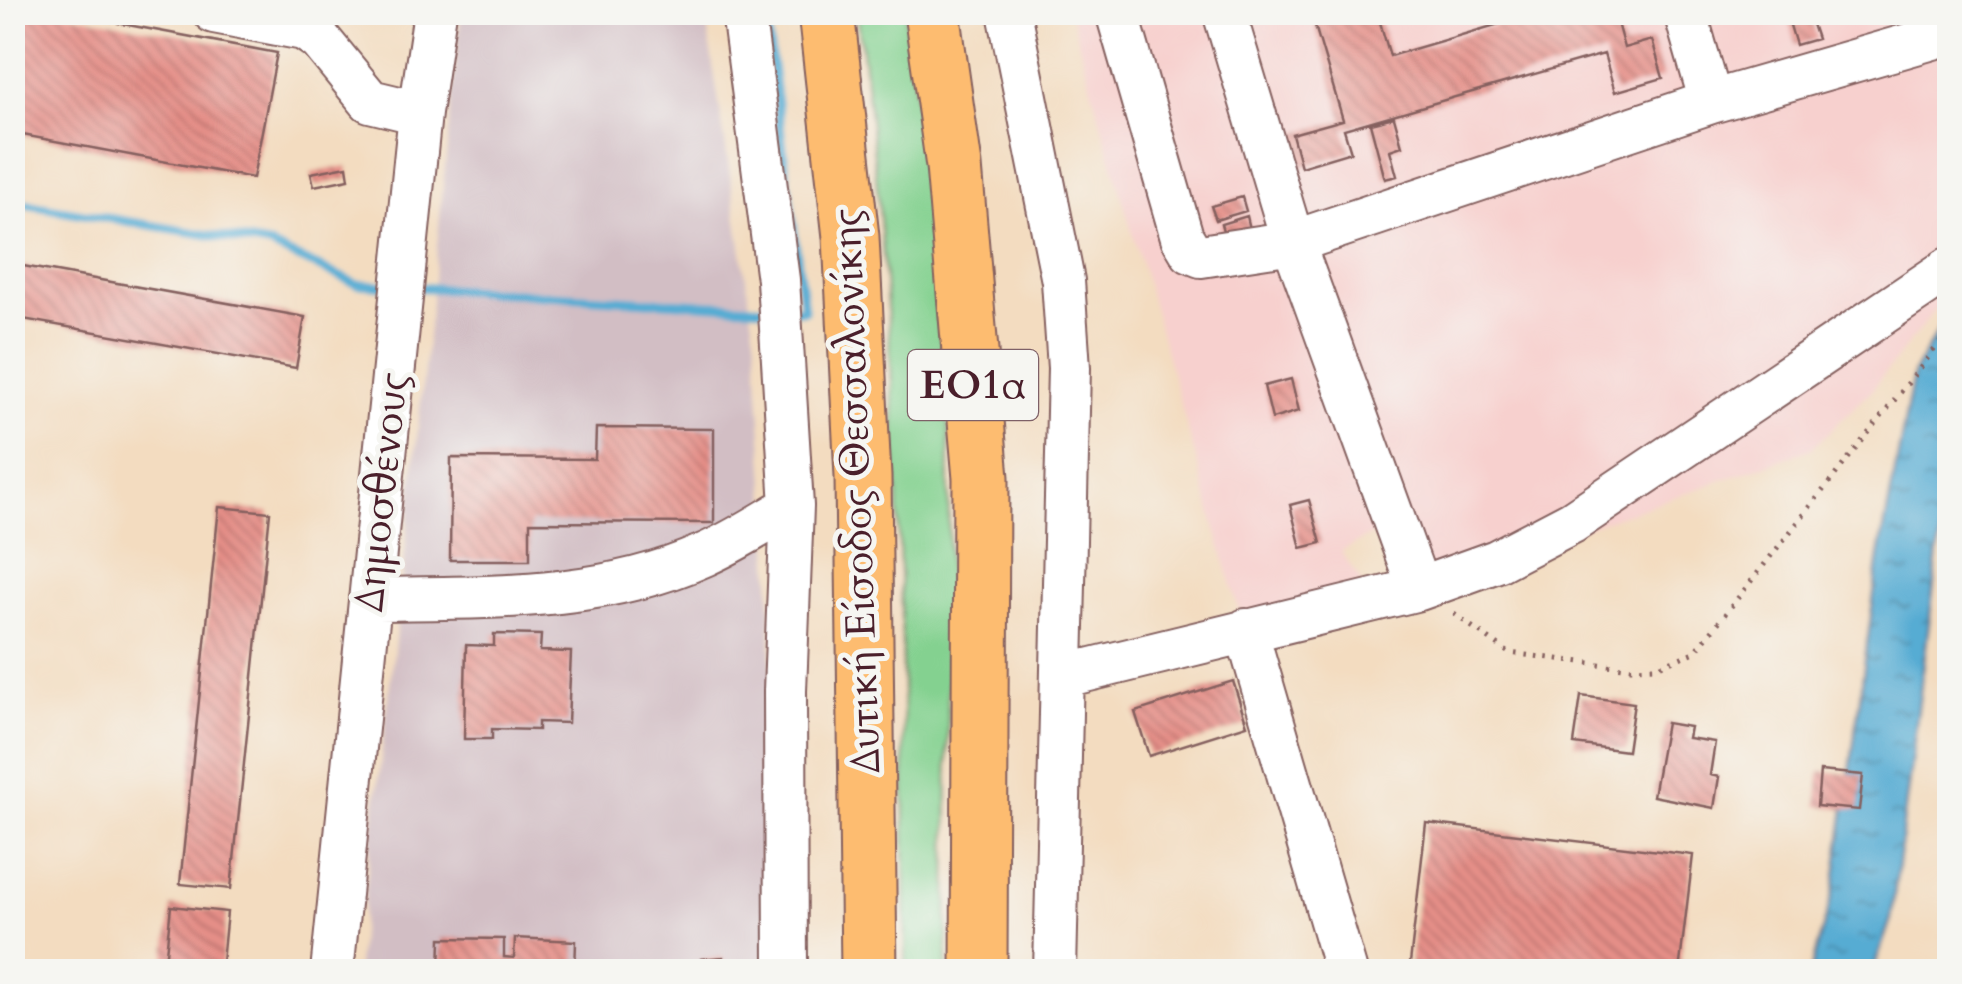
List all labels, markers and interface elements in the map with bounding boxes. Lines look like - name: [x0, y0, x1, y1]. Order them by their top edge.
- street label: Δυτική Είσοδος Θεσσαλονίκης: [818, 208, 894, 774]
- road number: ΕΟ1α: [908, 350, 1038, 420]
- street label: Δημοσθένους: [340, 369, 422, 615]

